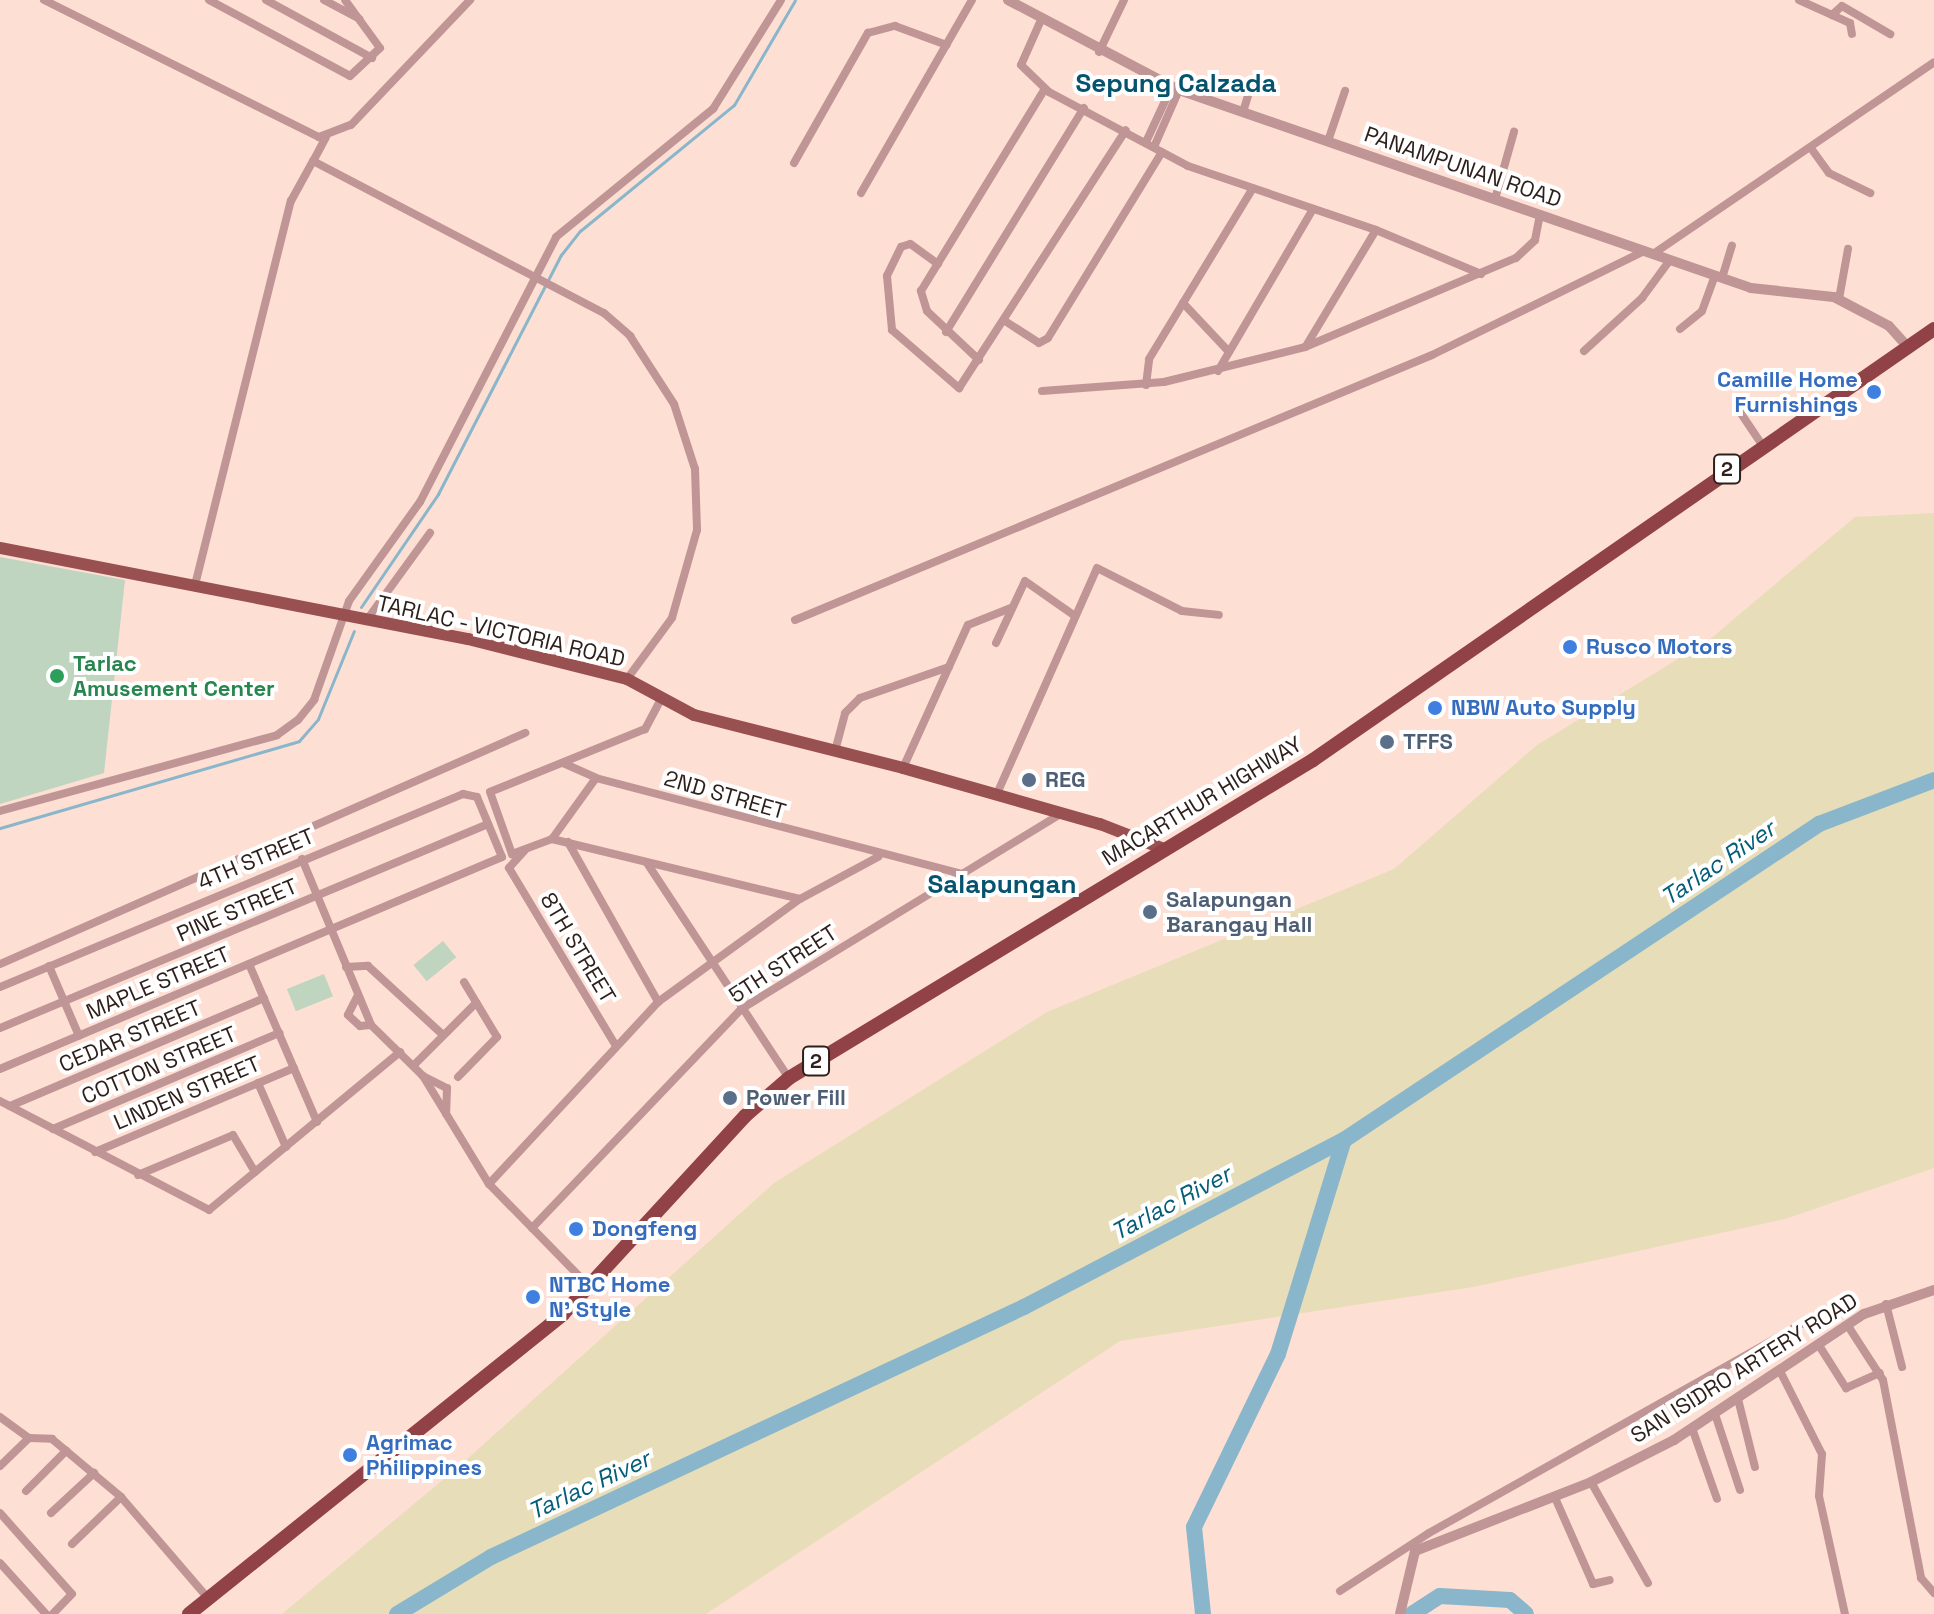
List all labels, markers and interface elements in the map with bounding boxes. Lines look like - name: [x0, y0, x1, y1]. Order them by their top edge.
- district label: Sepung Calzada: [1075, 68, 1277, 100]
- street label: PANAMPUNAN ROAD: [1361, 121, 1565, 213]
- place label: Camille Home Furnishings: [1717, 366, 1858, 418]
- marker: Camille Home Furnishings: [1865, 383, 1883, 401]
- road number: 2: [1713, 453, 1741, 485]
- street label: TARLAC - VICTORIA ROAD: [374, 589, 628, 673]
- place label: Rusco Motors: [1586, 634, 1733, 660]
- marker: Rusco Motors: [1561, 638, 1579, 656]
- place label: Tarlac Amusement Center: [73, 650, 275, 702]
- marker: Tarlac Amusement Center: [48, 667, 66, 685]
- place label: NBW Auto Supply: [1451, 695, 1636, 721]
- marker: NBW Auto Supply: [1426, 699, 1444, 717]
- place label: TFFS: [1403, 729, 1453, 755]
- street label: MACARTHUR HIGHWAY: [1097, 731, 1307, 871]
- marker: TFFS: [1378, 733, 1396, 751]
- street label: 2ND STREET: [661, 765, 789, 825]
- place label: REG: [1045, 767, 1086, 793]
- marker: REG: [1020, 771, 1038, 789]
- water label: Tarlac River: [1655, 814, 1781, 912]
- street label: 4TH STREET: [194, 823, 318, 895]
- district label: Salapungan: [928, 869, 1076, 901]
- street label: PINE STREET: [173, 873, 301, 947]
- place label: Salapungan Barangay Hall: [1166, 886, 1312, 938]
- street label: 8TH STREET: [535, 888, 621, 1008]
- marker: Salapungan Barangay Hall: [1141, 903, 1159, 921]
- street label: 5TH STREET: [724, 919, 842, 1009]
- street label: MAPLE STREET: [82, 941, 234, 1025]
- street label: CEDAR STREET: [55, 994, 205, 1078]
- street label: COTTON STREET: [78, 1020, 240, 1110]
- road number: 2: [802, 1045, 830, 1077]
- street label: LINDEN STREET: [110, 1050, 264, 1136]
- place label: Power Fill: [746, 1085, 846, 1111]
- marker: Power Fill: [721, 1089, 739, 1107]
- water label: Tarlac River: [1106, 1159, 1236, 1247]
- place label: Dongfeng: [592, 1216, 697, 1242]
- marker: Dongfeng: [567, 1220, 585, 1238]
- place label: NTBC Home N' Style: [549, 1271, 670, 1322]
- street label: SAN ISIDRO ARTERY ROAD: [1626, 1287, 1862, 1449]
- marker: NTBC Home N' Style: [524, 1288, 542, 1306]
- place label: Agrimac Philippines: [366, 1429, 482, 1480]
- water label: Tarlac River: [523, 1444, 655, 1526]
- marker: Agrimac Philippines: [341, 1446, 359, 1464]

